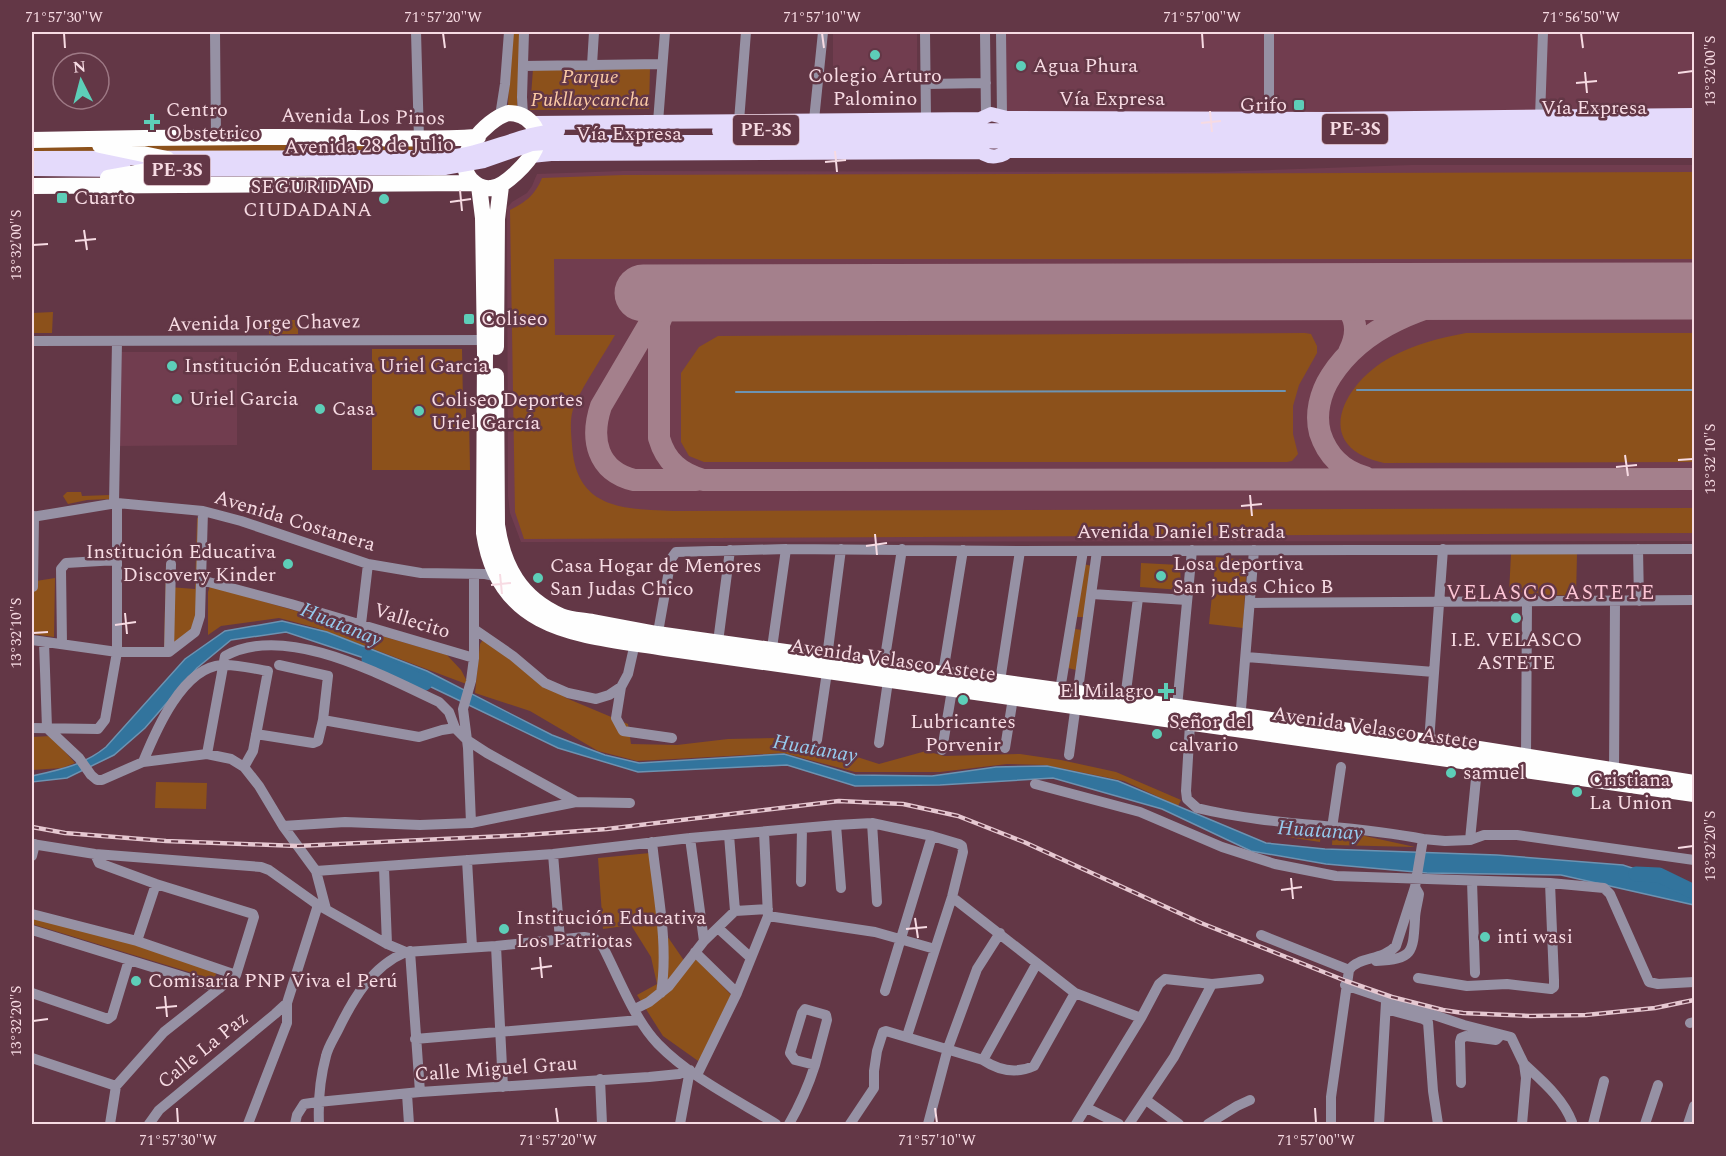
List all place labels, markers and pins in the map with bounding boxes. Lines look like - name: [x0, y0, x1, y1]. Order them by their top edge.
- marker: Colegio Arturo Palomino: [868, 48, 882, 62]
- place label: Agua Phura: [1033, 51, 1138, 81]
- marker: Agua Phura: [1014, 59, 1028, 73]
- place label: Colegio Arturo Palomino: [808, 61, 942, 114]
- place label: Grifo: [1240, 90, 1287, 120]
- place label: Centro Obstetrico: [166, 95, 260, 148]
- marker: Grifo: [1292, 98, 1306, 112]
- marker: Centro Obstetrico: [143, 113, 161, 131]
- place label: SEGURIDAD CIUDADANA: [243, 172, 372, 225]
- place label: Cuarto: [74, 183, 135, 213]
- marker: Cuarto: [55, 191, 69, 205]
- marker: SEGURIDAD CIUDADANA: [377, 192, 391, 206]
- place label: Coliseo: [481, 304, 548, 334]
- marker: Coliseo: [462, 312, 476, 326]
- place label: Institución Educativa Uriel Garcia: [184, 351, 489, 381]
- marker: Institución Educativa Uriel Garcia: [165, 359, 179, 373]
- place label: Uriel Garcia: [189, 384, 298, 414]
- place label: Coliseo Deportes Uriel García: [431, 385, 583, 438]
- marker: Uriel Garcia: [170, 392, 184, 406]
- place label: Casa: [332, 394, 375, 424]
- marker: Casa: [313, 402, 327, 416]
- marker: Coliseo Deportes Uriel García: [412, 404, 426, 418]
- place label: Institución Educativa Discovery Kinder: [86, 537, 276, 590]
- place label: Losa deportiva San judas Chico B: [1173, 549, 1333, 602]
- place label: Casa Hogar de Menores San Judas Chico: [550, 551, 762, 604]
- marker: Institución Educativa Discovery Kinder: [281, 557, 295, 571]
- marker: Losa deportiva San judas Chico B: [1154, 569, 1168, 583]
- marker: Casa Hogar de Menores San Judas Chico: [531, 571, 545, 585]
- marker: I.E. VELASCO ASTETE: [1509, 611, 1523, 625]
- place label: I.E. VELASCO ASTETE: [1450, 625, 1582, 678]
- place label: El Milagro: [1060, 676, 1154, 706]
- marker: El Milagro: [1159, 684, 1173, 698]
- marker: Lubricantes Porvenir: [956, 693, 970, 707]
- place label: Lubricantes Porvenir: [910, 707, 1016, 760]
- place label: Señor del calvario: [1169, 707, 1252, 760]
- marker: Señor del calvario: [1150, 727, 1164, 741]
- place label: samuel: [1463, 758, 1525, 788]
- place label: Cristiana La Union: [1589, 765, 1672, 818]
- marker: samuel: [1444, 766, 1458, 780]
- marker: Cristiana La Union: [1570, 785, 1584, 799]
- place label: Institución Educativa Los Patriotas: [516, 903, 707, 956]
- marker: Institución Educativa Los Patriotas: [497, 922, 511, 936]
- place label: inti wasi: [1497, 922, 1573, 952]
- marker: inti wasi: [1478, 930, 1492, 944]
- place label: Comisaría PNP Viva el Perú: [148, 966, 398, 996]
- marker: Comisaría PNP Viva el Perú: [129, 974, 143, 988]

